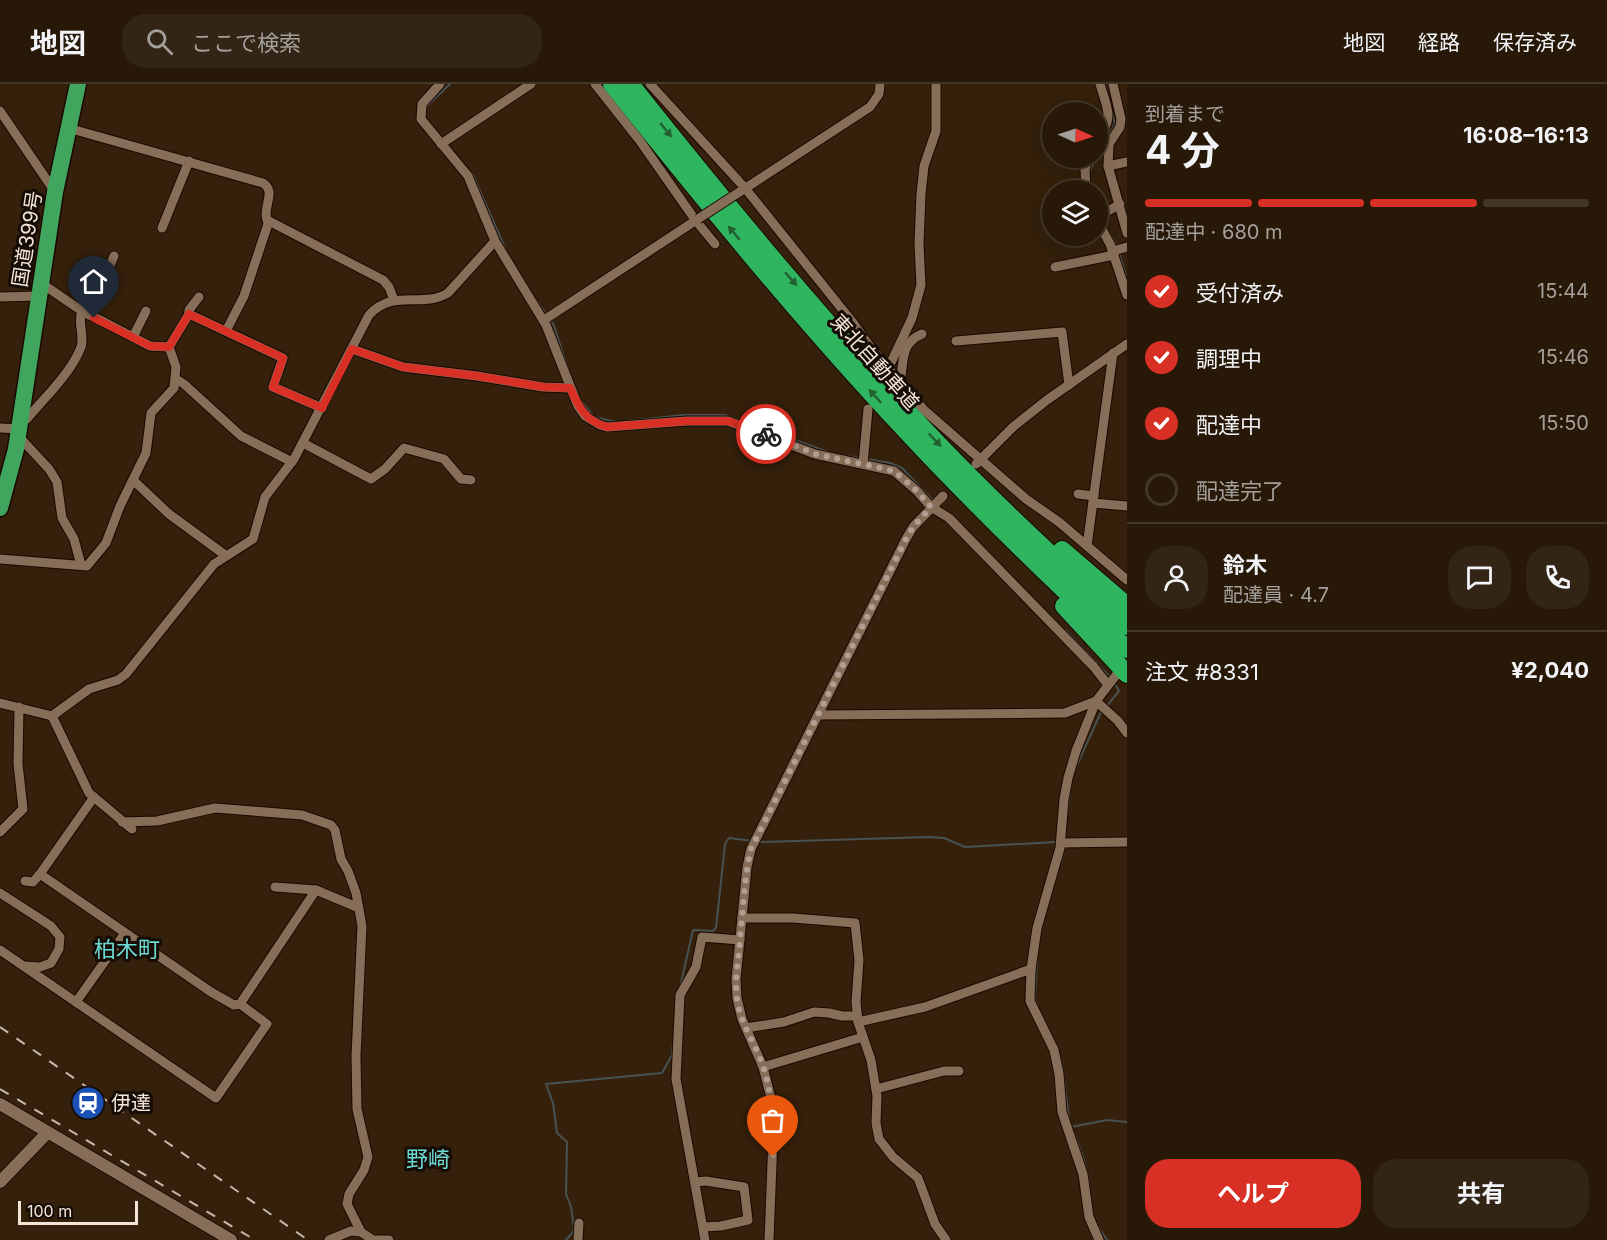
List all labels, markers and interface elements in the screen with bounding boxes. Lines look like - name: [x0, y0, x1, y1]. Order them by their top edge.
- search box: [122, 14, 542, 68]
- icon: search: [143, 25, 176, 58]
- text: 地図: [30, 26, 86, 60]
- text: ここで検索: [191, 30, 301, 56]
- text: 地図: [1343, 30, 1385, 55]
- text: 経路: [1418, 30, 1460, 55]
- text: 保存済み: [1493, 30, 1577, 55]
- north arrow: [1042, 102, 1108, 168]
- map controls: [1042, 102, 1108, 246]
- text: 到着まで: [1145, 102, 1225, 126]
- one-way arrow: [660, 122, 672, 137]
- text: 16:08–16:13: [1463, 122, 1589, 148]
- text: 4 分: [1145, 126, 1220, 173]
- button: layers: [1042, 180, 1108, 246]
- street label: 国道399号: [8, 189, 46, 289]
- text: 配達中 · 680 m: [1145, 220, 1283, 244]
- one-way arrow: [727, 225, 740, 241]
- pin: [68, 256, 119, 318]
- icon: home: [77, 265, 110, 298]
- one-way arrow: [784, 271, 797, 286]
- icon: check: [1145, 275, 1178, 308]
- text: 15:44: [1537, 279, 1589, 303]
- text: 受付済み: [1196, 280, 1284, 306]
- street label: 東北自動車道: [826, 309, 924, 415]
- icon: check: [1145, 341, 1178, 374]
- text: 15:46: [1538, 345, 1589, 369]
- text: 調理中: [1196, 346, 1262, 372]
- one-way arrow: [869, 389, 882, 404]
- courier: [736, 404, 796, 464]
- icon: check: [1145, 407, 1178, 440]
- text: 15:50: [1538, 411, 1589, 435]
- text: 配達中: [1196, 412, 1262, 438]
- icon: bike: [750, 418, 783, 451]
- one-way arrow: [928, 433, 942, 448]
- text: 配達完了: [1196, 478, 1284, 504]
- button: person: [1145, 546, 1208, 609]
- button: chat: [1448, 546, 1511, 609]
- button: phone: [1526, 546, 1589, 609]
- text: 鈴木: [1223, 552, 1267, 578]
- text: 配達員 · 4.7: [1223, 583, 1329, 607]
- text: ¥2,040: [1511, 657, 1589, 683]
- text: 注文 #8331: [1145, 659, 1259, 685]
- district label: 柏木町: [94, 936, 160, 962]
- station icon: 伊達: [70, 1085, 106, 1121]
- place label: 伊達: [111, 1091, 151, 1115]
- pin: [747, 1095, 798, 1157]
- icon: bag: [756, 1104, 789, 1137]
- district label: 野崎: [406, 1146, 450, 1172]
- button: ヘルプ: [1145, 1159, 1361, 1228]
- button: 共有: [1373, 1159, 1589, 1228]
- scale bar: [18, 1198, 138, 1226]
- text: 100 m: [27, 1201, 72, 1221]

